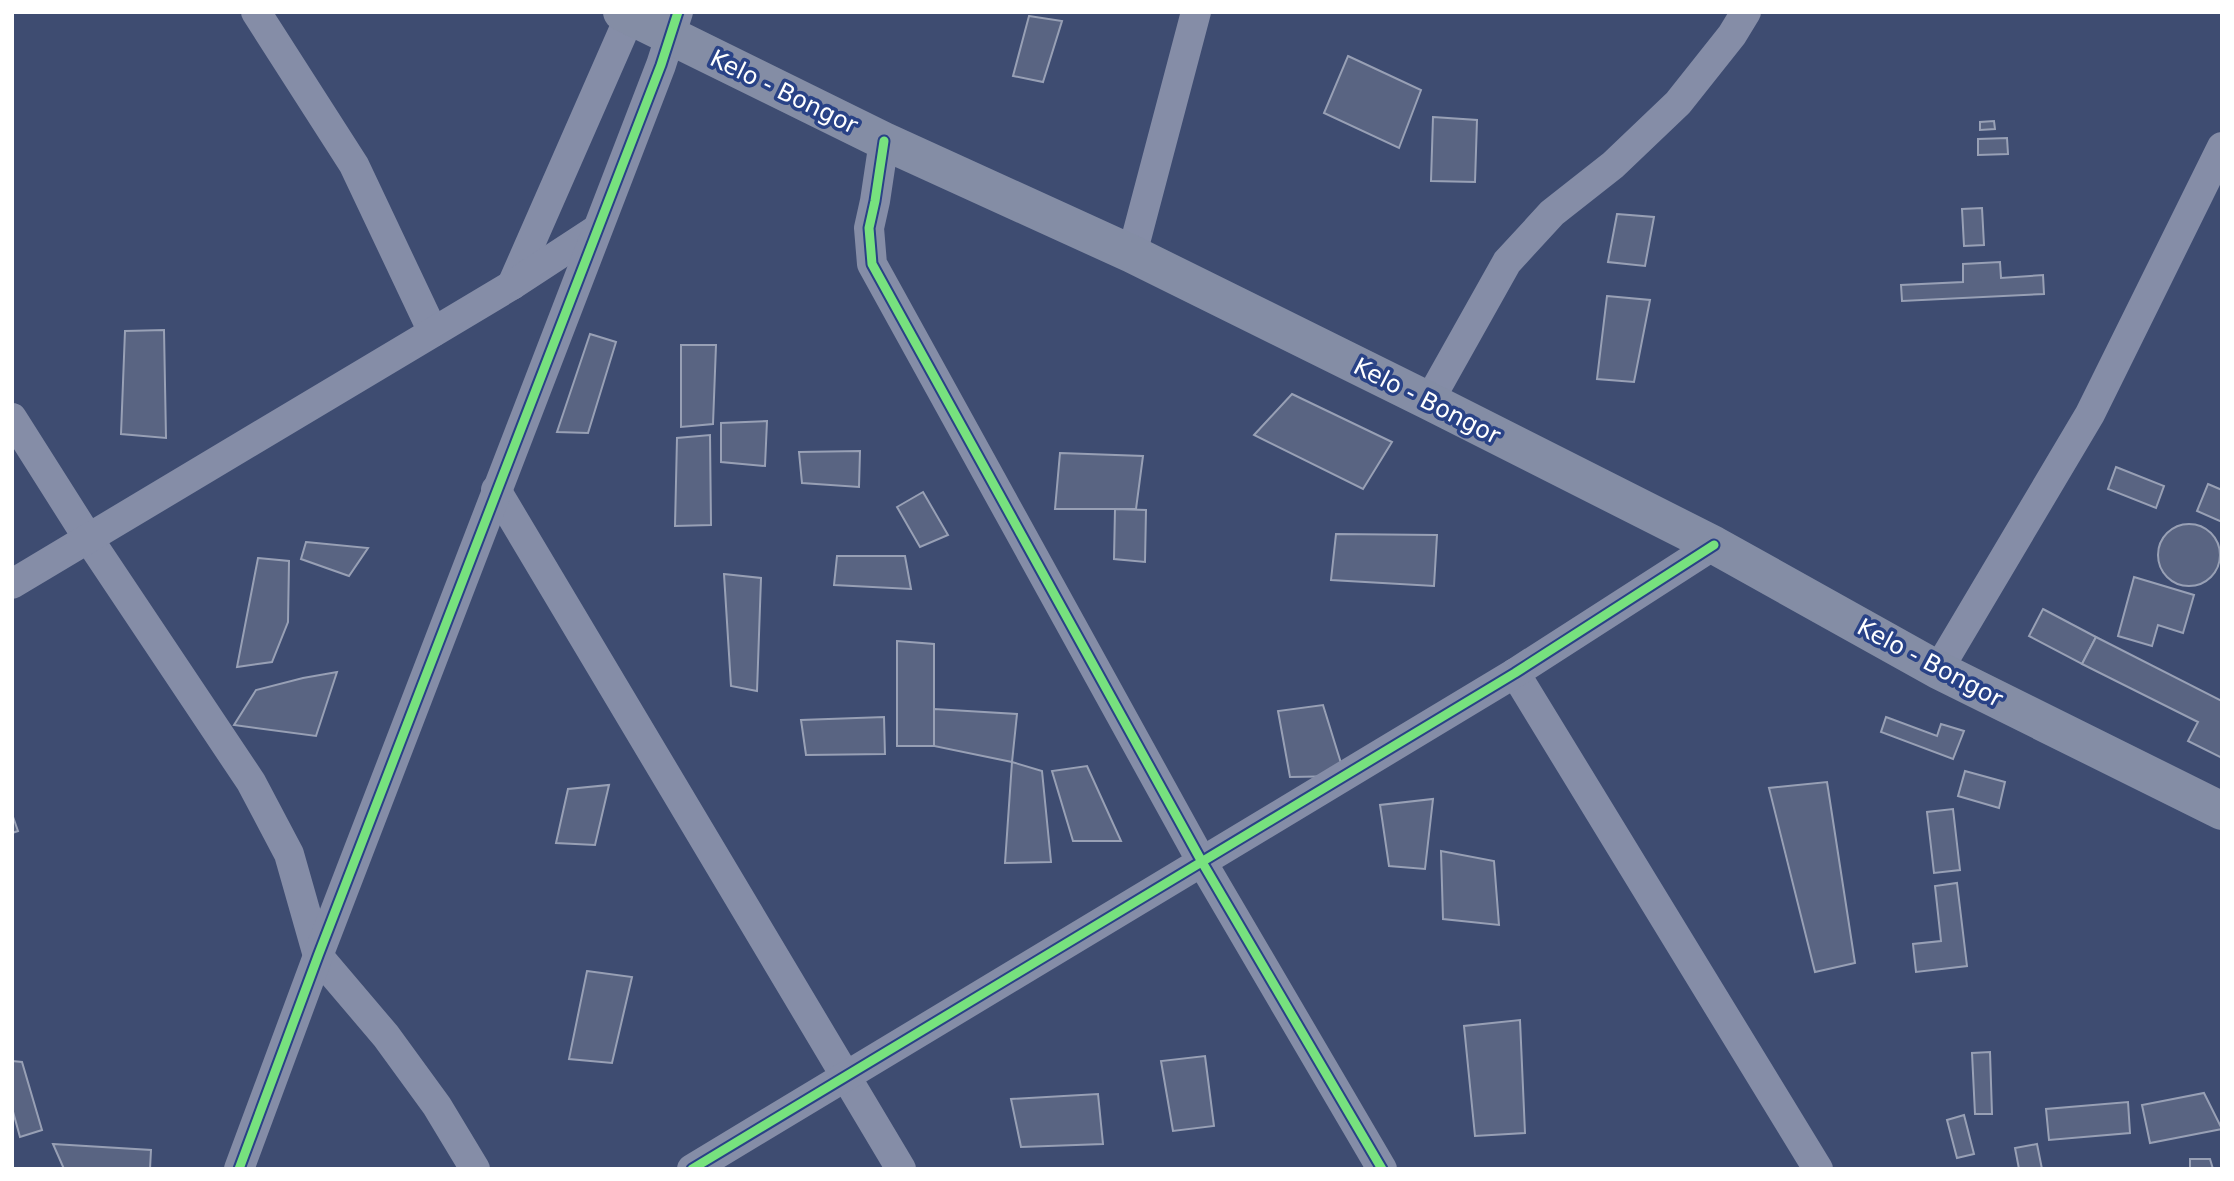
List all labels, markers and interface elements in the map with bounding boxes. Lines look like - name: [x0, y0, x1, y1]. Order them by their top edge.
- street label: Kelo - Bongor: [706, 44, 862, 140]
- street label: Kelo - Bongor: [1349, 352, 1505, 450]
- street label: Kelo - Bongor: [1852, 613, 2008, 713]

